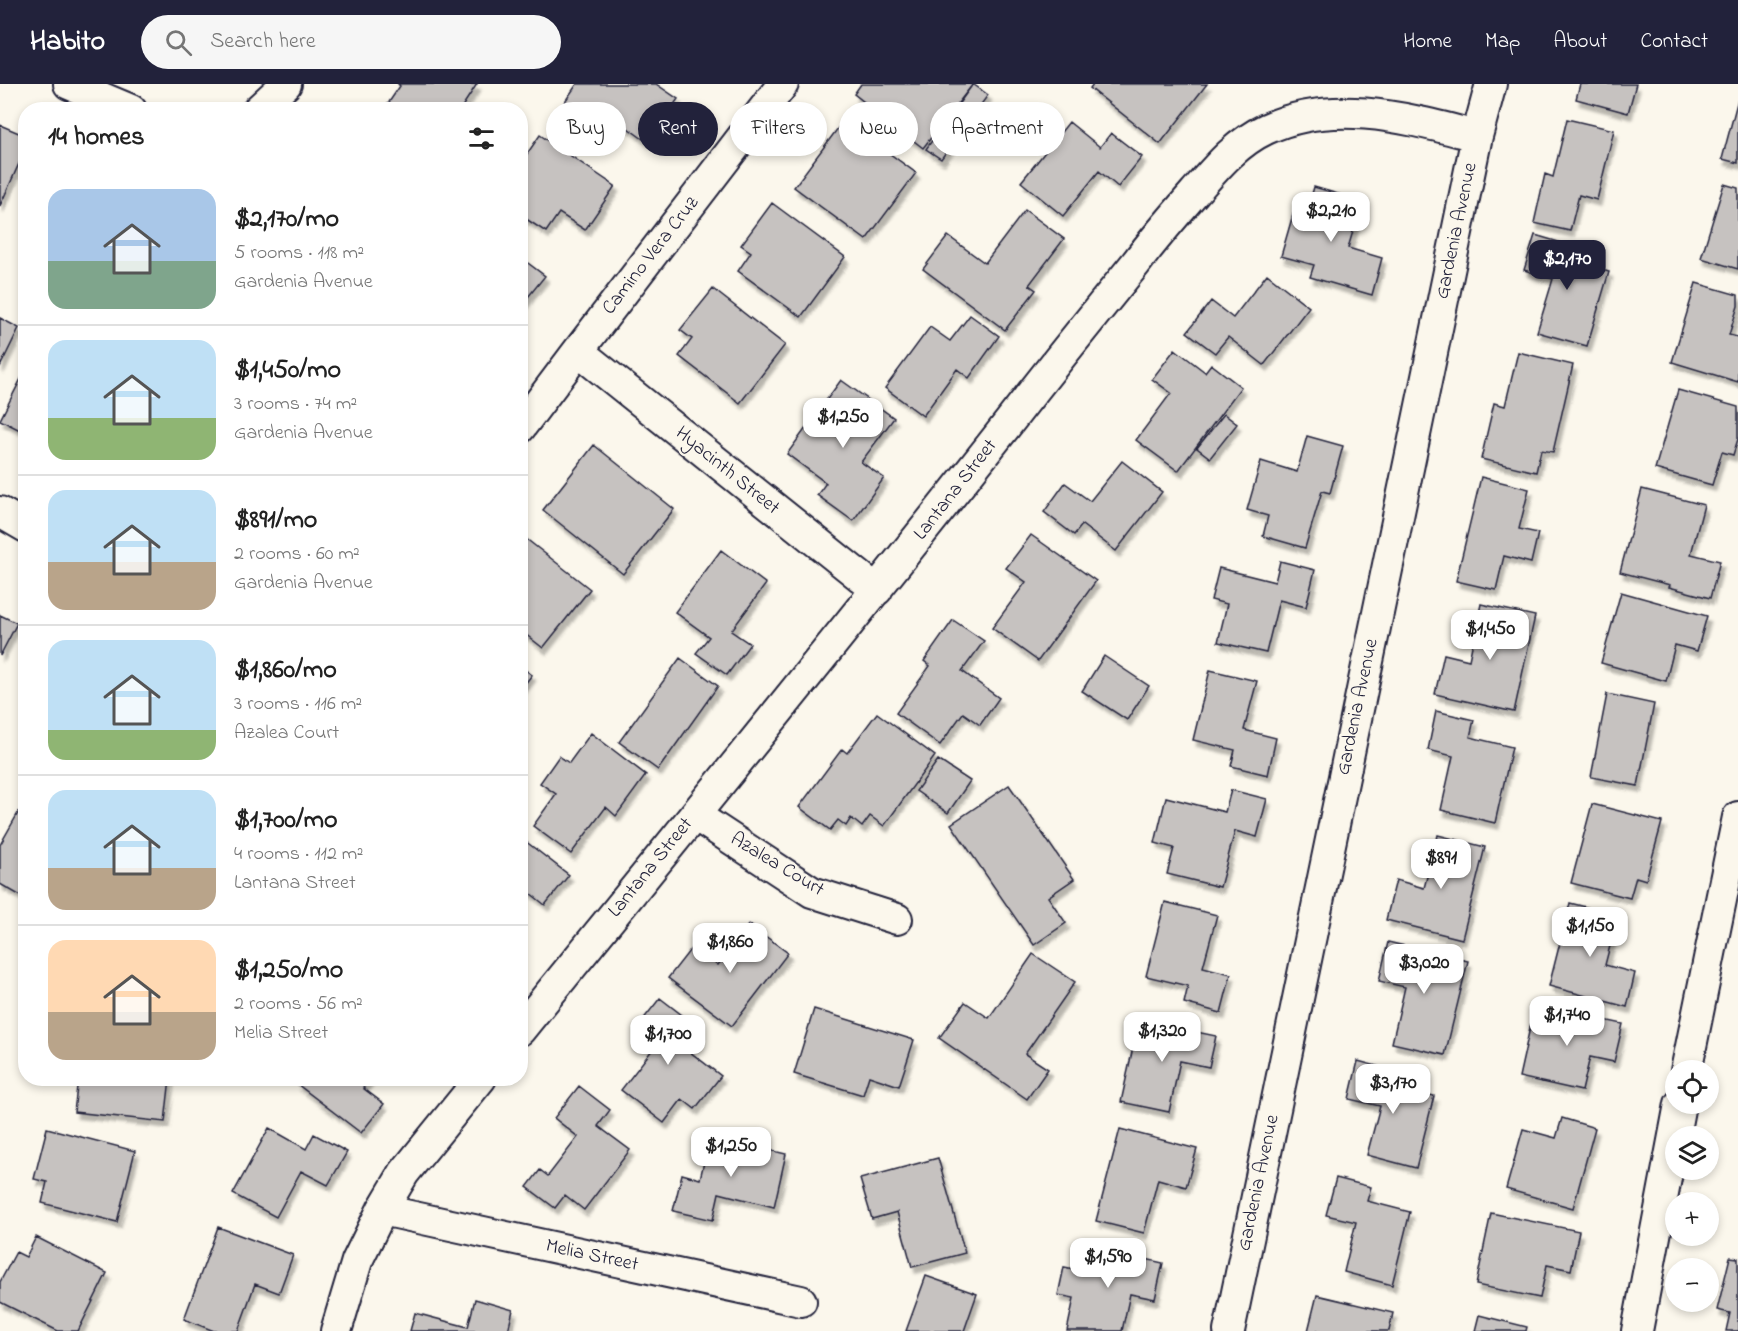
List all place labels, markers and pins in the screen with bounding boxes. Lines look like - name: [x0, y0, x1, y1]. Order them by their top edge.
- pin: $2,210: [1282, 192, 1380, 243]
- pin: $2,170: [1518, 240, 1616, 291]
- pin: $1,250: [794, 398, 892, 449]
- pin: $1,450: [1441, 610, 1539, 661]
- pin: $891: [1405, 839, 1477, 890]
- pin: $1,150: [1541, 907, 1639, 958]
- pin: $1,860: [681, 923, 779, 974]
- pin: $3,020: [1375, 944, 1473, 995]
- pin: $1,740: [1518, 996, 1616, 1047]
- pin: $1,320: [1113, 1012, 1211, 1063]
- pin: $1,700: [619, 1015, 717, 1066]
- pin: $3,170: [1344, 1064, 1442, 1115]
- pin: $1,250: [682, 1127, 780, 1178]
- pin: $1,590: [1059, 1238, 1157, 1289]

